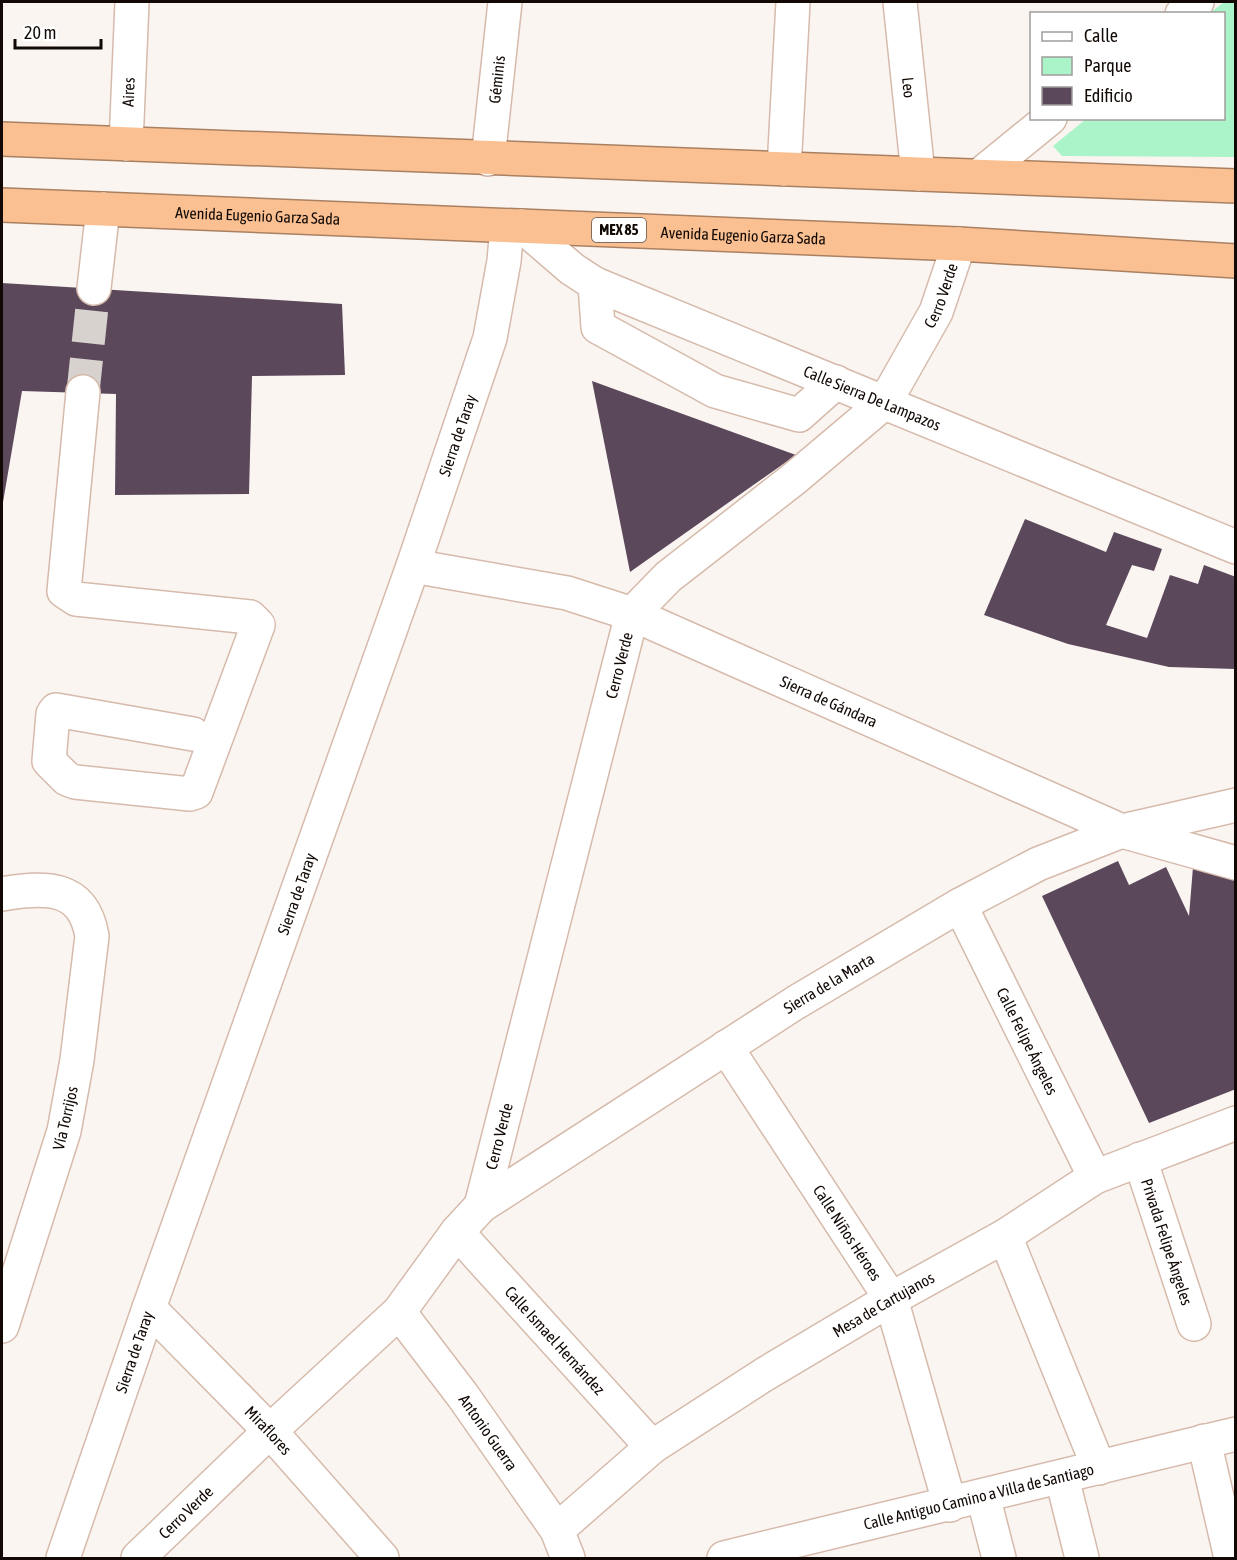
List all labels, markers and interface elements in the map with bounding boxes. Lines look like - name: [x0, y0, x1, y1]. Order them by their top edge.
- scale bar: [15, 12, 100, 50]
- legend: [1030, 12, 1225, 120]
- text: 20 m: [24, 22, 56, 43]
- text: Calle: [1084, 25, 1118, 46]
- street label: Géminis: [485, 54, 508, 104]
- text: Parque: [1084, 55, 1132, 76]
- street label: Leo: [899, 76, 919, 99]
- street label: Aires: [119, 77, 138, 107]
- text: Edificio: [1084, 85, 1133, 106]
- street label: Avenida Eugenio Garza Sada: [175, 203, 341, 228]
- road number: MEX 85: [592, 218, 646, 242]
- street label: Avenida Eugenio Garza Sada: [661, 223, 826, 248]
- street label: Cerro Verde: [920, 261, 961, 331]
- street label: Calle Sierra De Lampazos: [801, 362, 944, 434]
- street label: Sierra de Taray: [435, 392, 480, 479]
- street label: Cerro Verde: [602, 630, 636, 700]
- street label: Sierra de Gándara: [778, 672, 880, 731]
- street label: Sierra de Taray: [274, 850, 320, 937]
- street label: Sierra de la Marta: [780, 949, 877, 1017]
- street label: Calle Felipe Ángeles: [993, 985, 1062, 1098]
- street label: Vía Torrijos: [49, 1084, 82, 1152]
- street label: Cerro Verde: [482, 1101, 516, 1171]
- street label: Privada Felipe Ángeles: [1138, 1176, 1196, 1308]
- street label: Calle Niños Héroes: [810, 1182, 886, 1284]
- street label: Mesa de Cartujanos: [829, 1268, 937, 1341]
- street label: Calle Ismael Hernández: [501, 1282, 609, 1398]
- street label: Sierra de Taray: [112, 1308, 157, 1395]
- street label: Antonio Guerra: [456, 1391, 521, 1474]
- street label: Miraflores: [241, 1402, 296, 1459]
- street label: Calle Antiguo Camino a Villa de Santiago: [862, 1460, 1096, 1533]
- street label: Cerro Verde: [155, 1482, 216, 1542]

